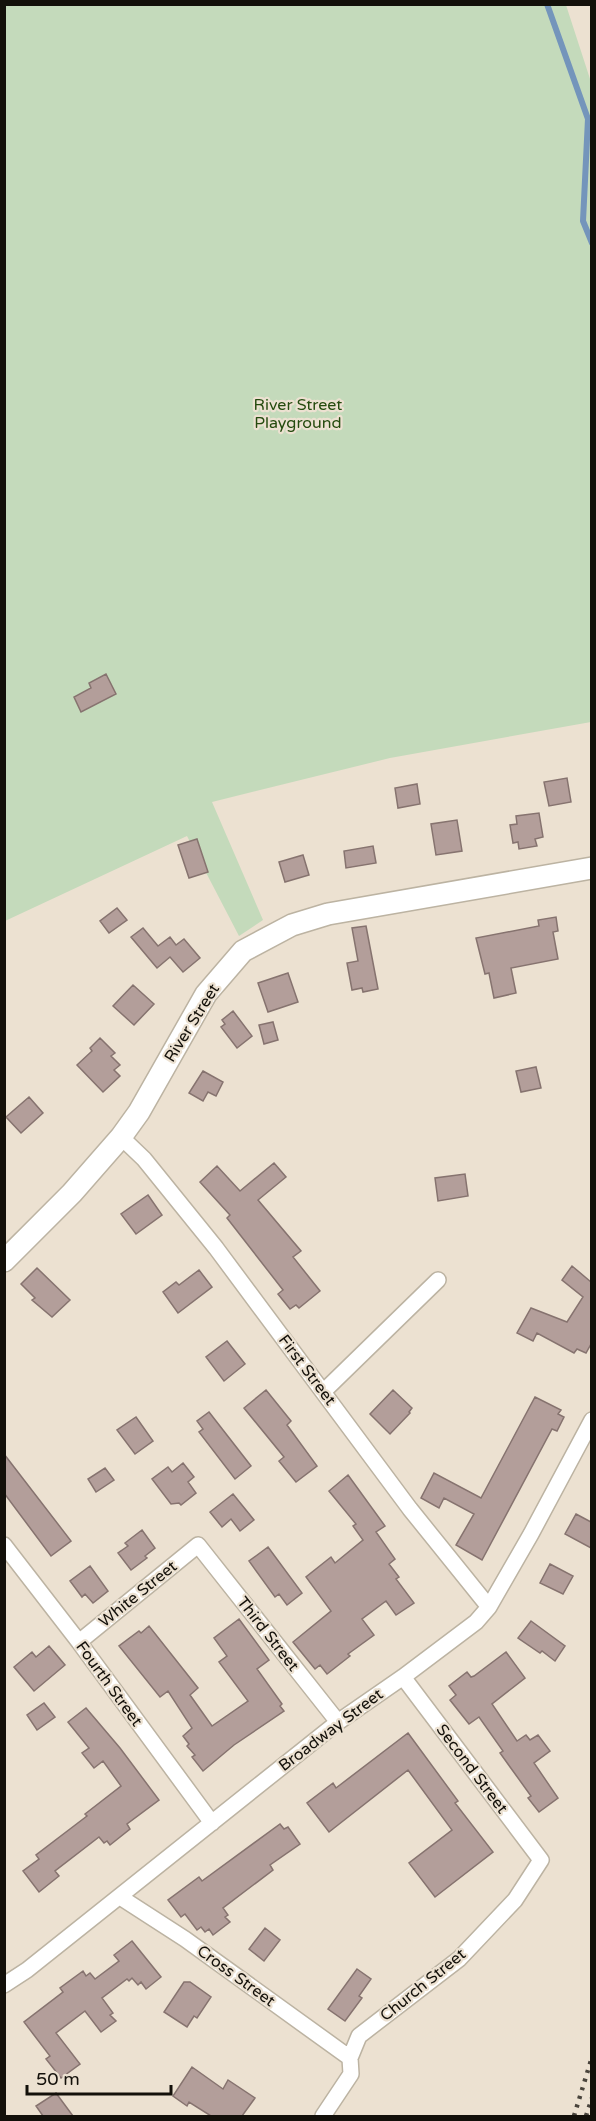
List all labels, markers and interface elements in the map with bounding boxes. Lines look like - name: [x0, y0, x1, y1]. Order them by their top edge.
- park label: River Street Playground: [254, 395, 342, 433]
- street label: River Street: [160, 980, 224, 1066]
- street label: First Street: [274, 1331, 340, 1409]
- street label: White Street: [95, 1556, 181, 1632]
- street label: Third Street: [233, 1593, 303, 1675]
- street label: Fourth Street: [71, 1637, 147, 1731]
- street label: Broadway Street: [275, 1684, 387, 1776]
- street label: Second Street: [432, 1720, 512, 1818]
- street label: Cross Street: [193, 1941, 279, 2011]
- street label: Church Street: [376, 1944, 470, 2026]
- scale bar: [27, 2058, 171, 2096]
- text: 50 m: [36, 2068, 80, 2090]

